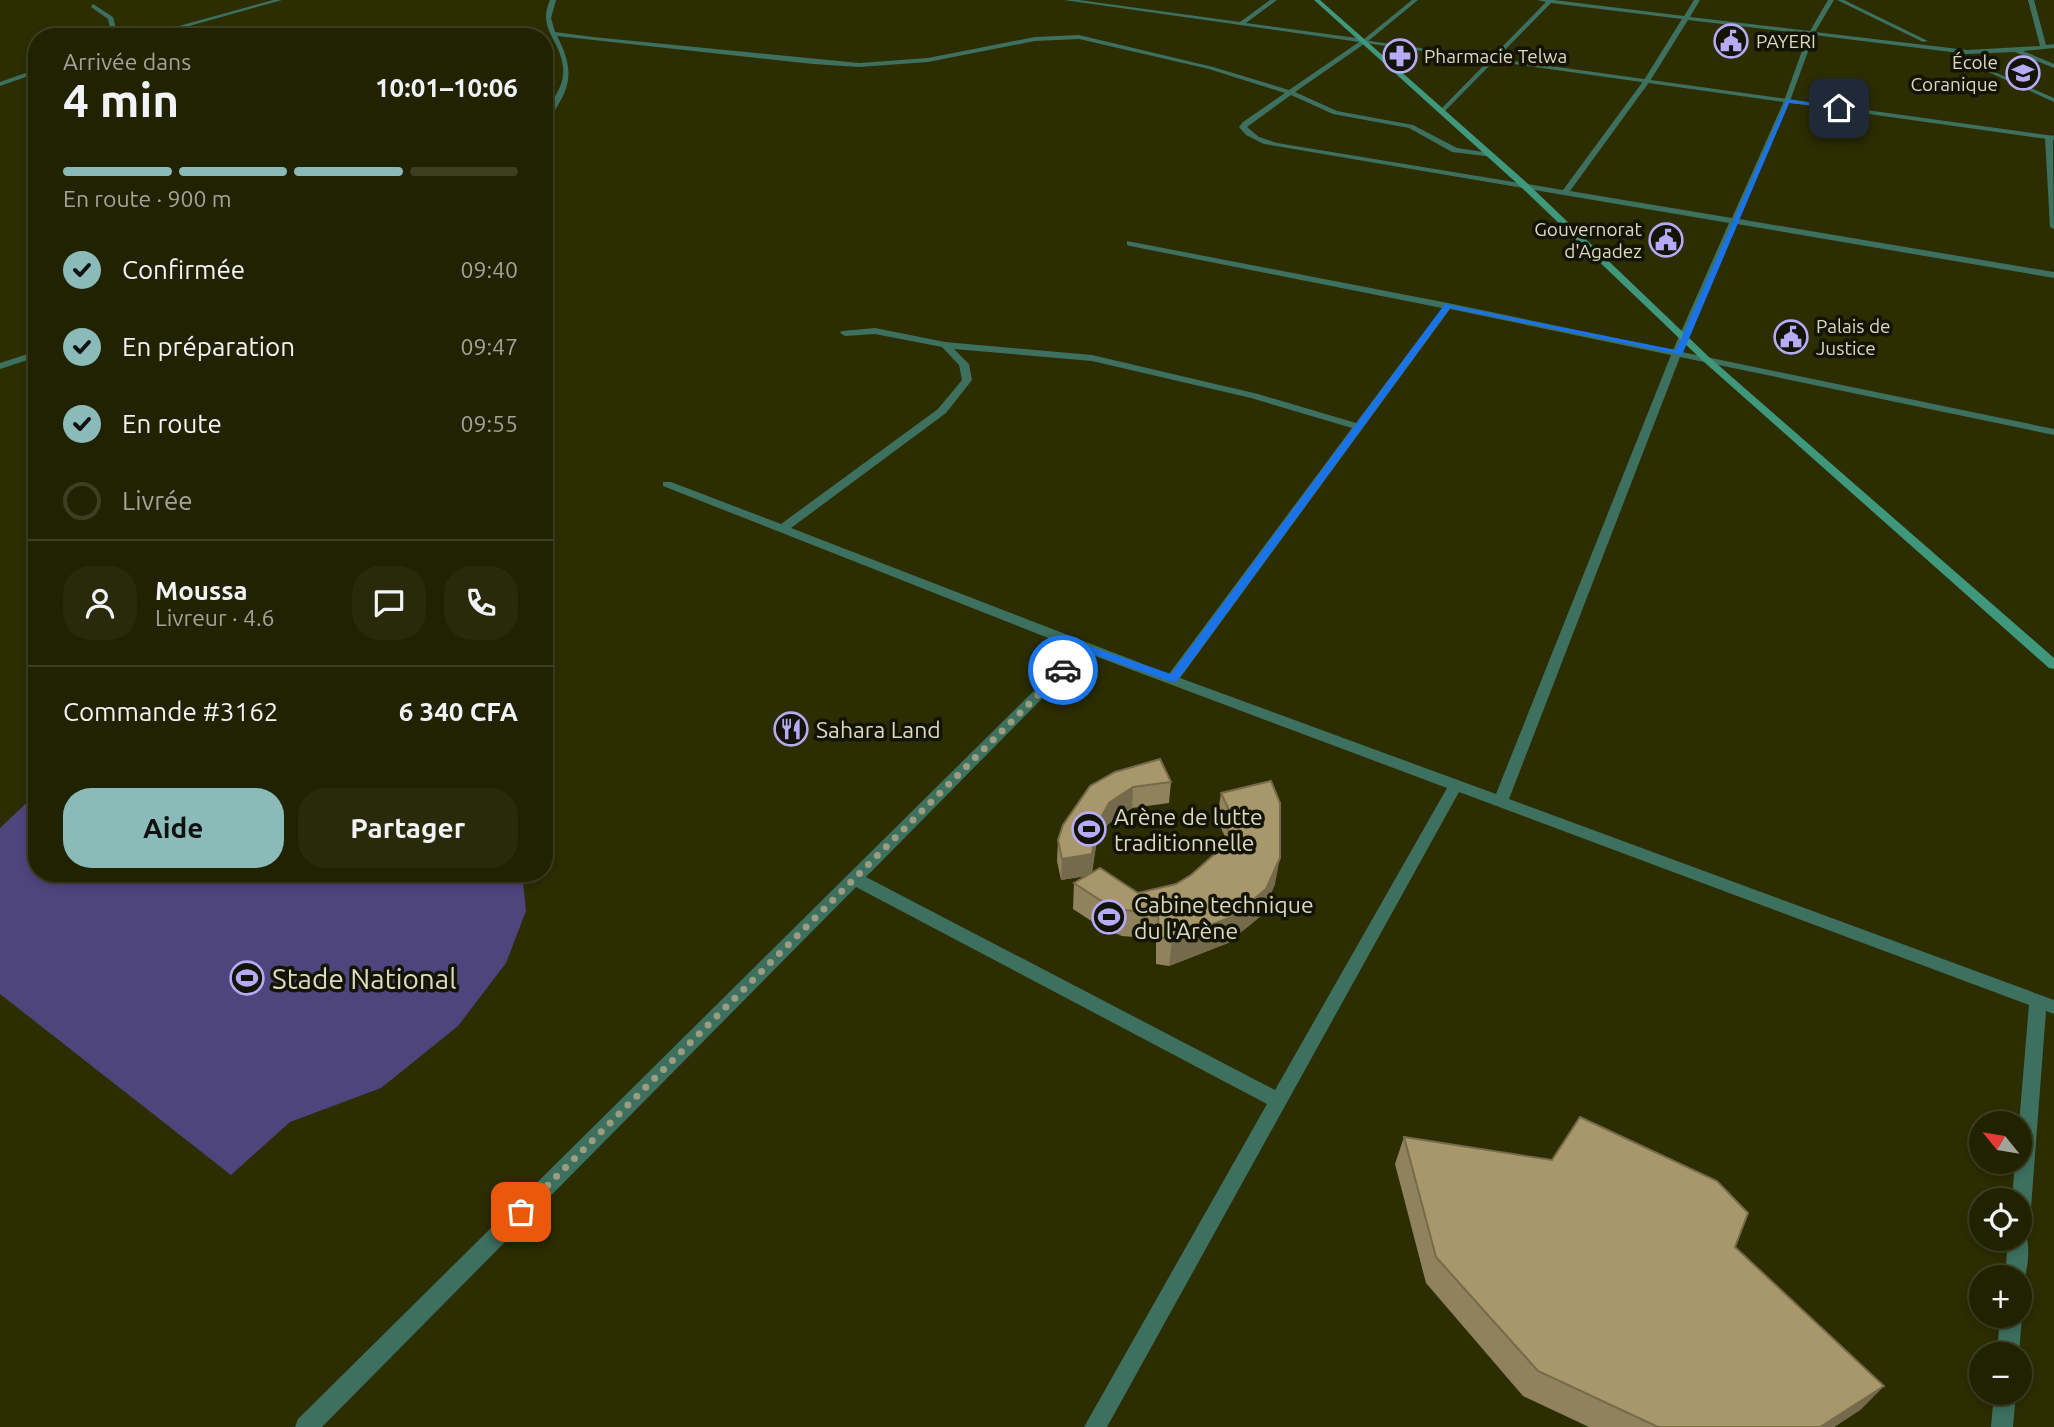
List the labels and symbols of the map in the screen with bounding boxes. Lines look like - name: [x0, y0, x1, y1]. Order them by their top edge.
- public building icon: PAYERI: [1712, 22, 1750, 60]
- place label: PAYERI: [1756, 30, 1816, 52]
- pharmacy icon: Pharmacie Telwa: [1381, 37, 1419, 75]
- place label: Pharmacie Telwa: [1424, 45, 1567, 67]
- place label: École Coranique: [1910, 51, 1998, 95]
- school or university icon: École Coranique: [2004, 54, 2042, 92]
- pin: [1809, 78, 1869, 138]
- place label: Gouvernorat d'Agadez: [1534, 218, 1643, 262]
- public building icon: Gouvernorat d'Agadez: [1647, 221, 1685, 259]
- place label: Palais de Justice: [1816, 315, 1891, 359]
- public building icon: Palais de Justice: [1772, 318, 1810, 356]
- courier: [1028, 635, 1098, 705]
- restaurant icon: Sahara Land: [772, 710, 810, 748]
- place label: Sahara Land: [816, 717, 941, 742]
- place label: Arène de lutte traditionnelle: [1114, 804, 1263, 855]
- sports icon: Arène de lutte traditionnelle: [1070, 810, 1108, 848]
- place label: Cabine technique du l'Arène: [1134, 892, 1314, 943]
- sports icon: Cabine technique du l'Arène: [1090, 898, 1128, 936]
- sports icon: Stade National: [228, 959, 266, 997]
- place label: Stade National: [272, 963, 457, 994]
- north arrow: [1969, 1111, 2032, 1174]
- pin: [491, 1182, 551, 1242]

